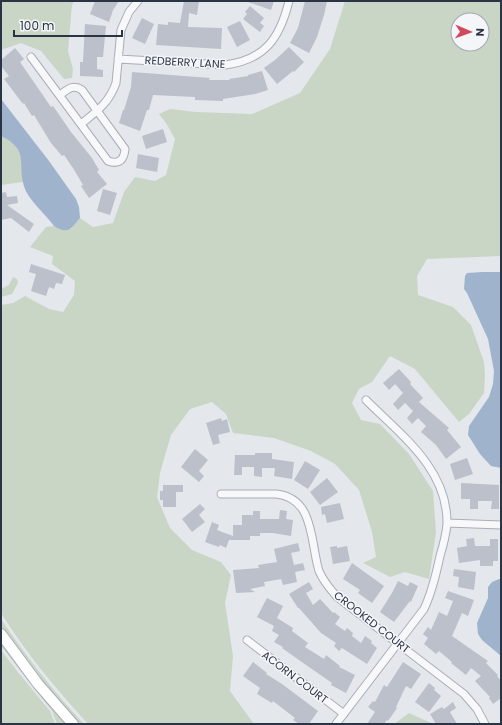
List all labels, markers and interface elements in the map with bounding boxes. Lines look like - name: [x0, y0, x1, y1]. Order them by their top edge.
- scale bar: [14, 12, 122, 38]
- north arrow: [450, 12, 490, 52]
- text: 100 m: [20, 17, 54, 34]
- text: N: [472, 28, 488, 37]
- street label: REDBERRY LANE: [144, 52, 226, 72]
- street label: CROOKED COURT: [331, 587, 413, 657]
- street label: ACORN COURT: [259, 647, 331, 707]

